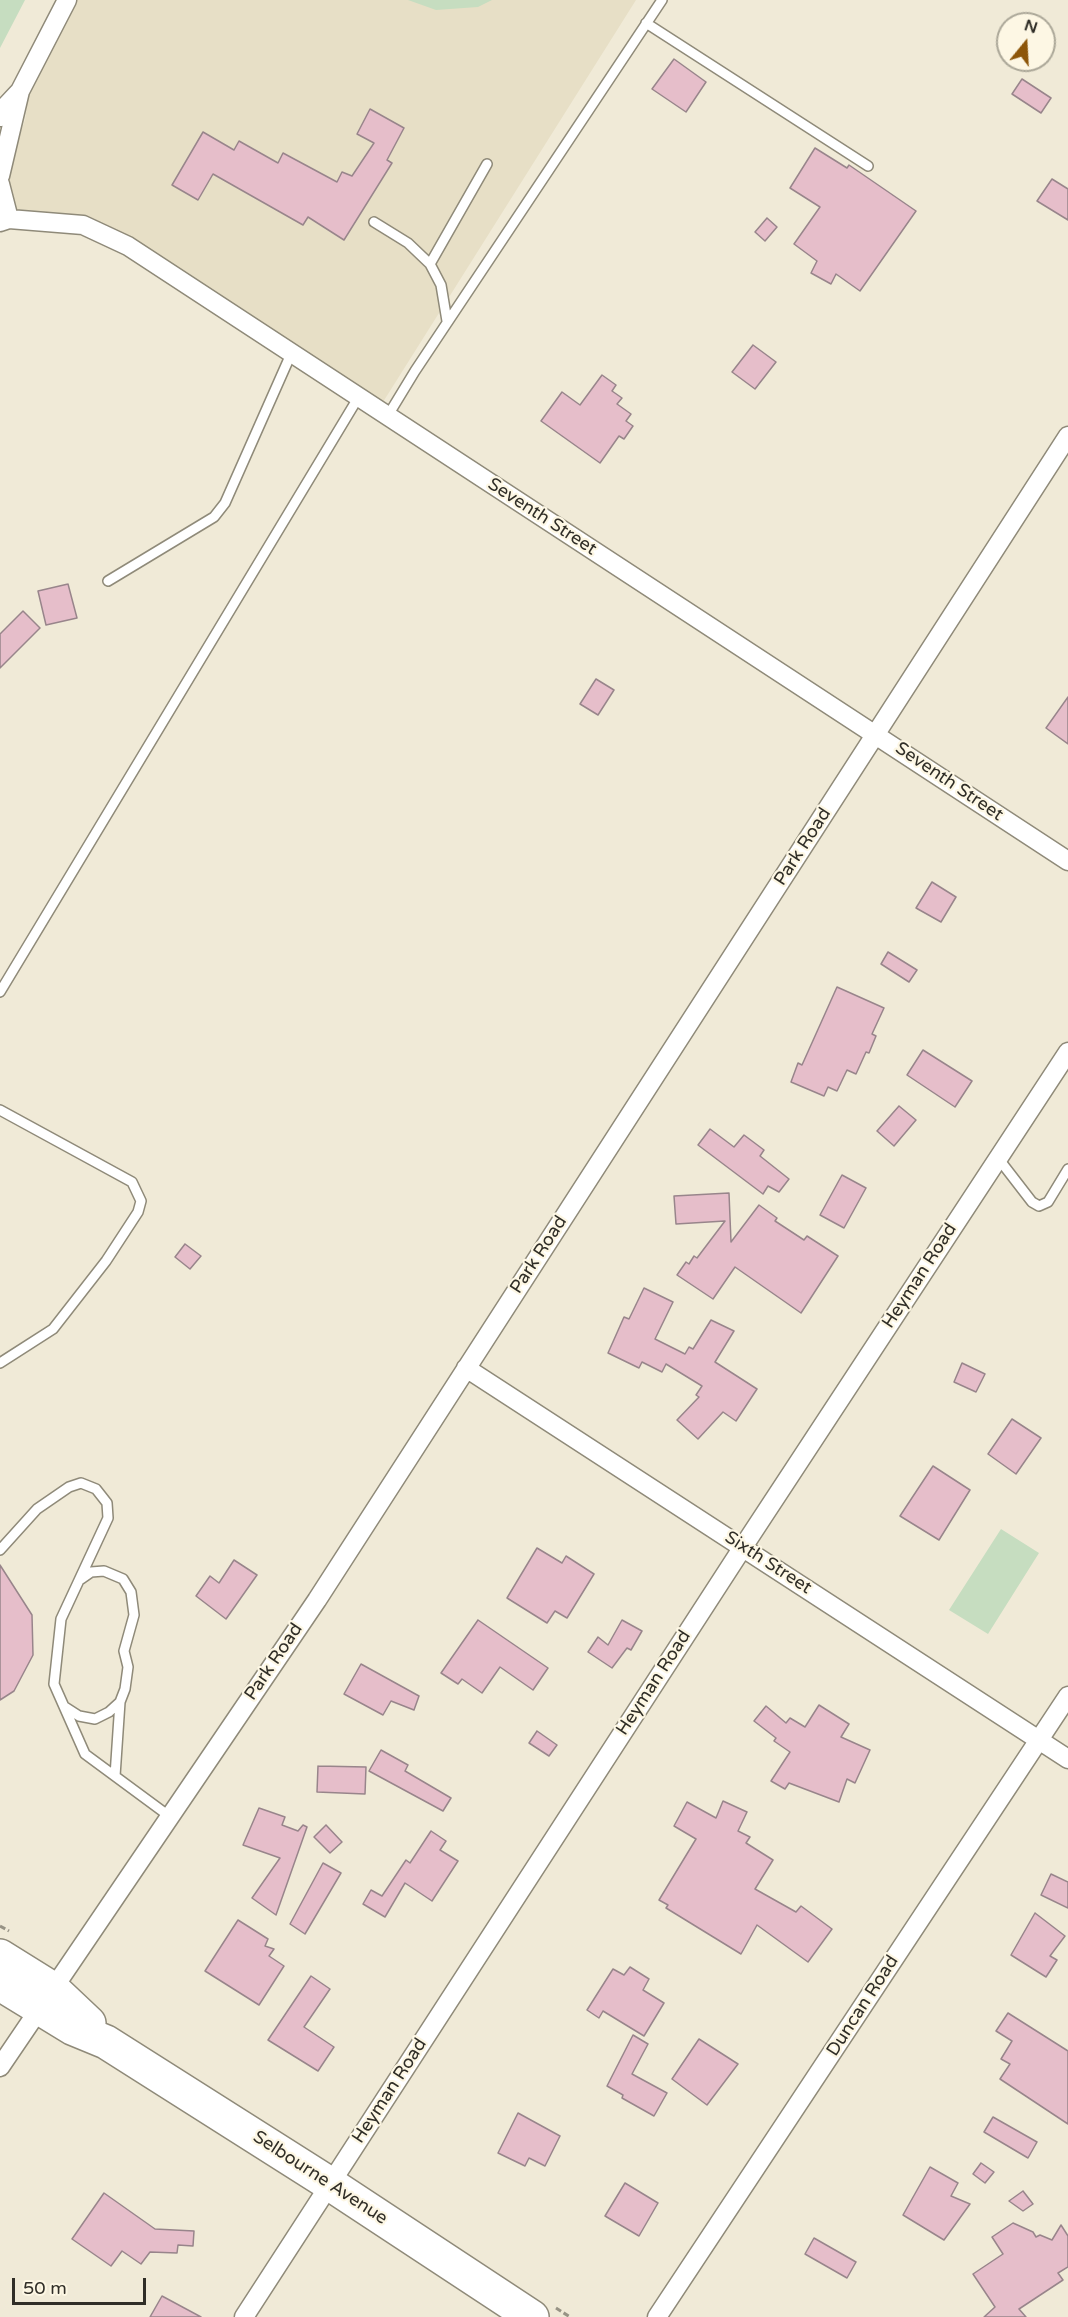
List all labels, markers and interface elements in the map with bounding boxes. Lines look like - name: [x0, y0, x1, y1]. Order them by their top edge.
- north arrow: [996, 12, 1056, 72]
- text: N: [1022, 15, 1040, 38]
- street label: Seventh Street: [483, 474, 601, 560]
- street label: Seventh Street: [891, 738, 1007, 826]
- street label: Park Road: [770, 804, 836, 890]
- street label: Park Road: [506, 1212, 572, 1298]
- street label: Heyman Road: [878, 1220, 962, 1332]
- street label: Sixth Street: [721, 1527, 815, 1599]
- street label: Park Road: [240, 1619, 308, 1705]
- street label: Heyman Road: [612, 1627, 696, 1739]
- street label: Duncan Road: [822, 1952, 904, 2060]
- street label: Heyman Road: [348, 2035, 432, 2147]
- street label: Selbourne Avenue: [249, 2126, 391, 2230]
- scale bar: [15, 2266, 148, 2304]
- text: 50 m: [23, 2277, 67, 2299]

